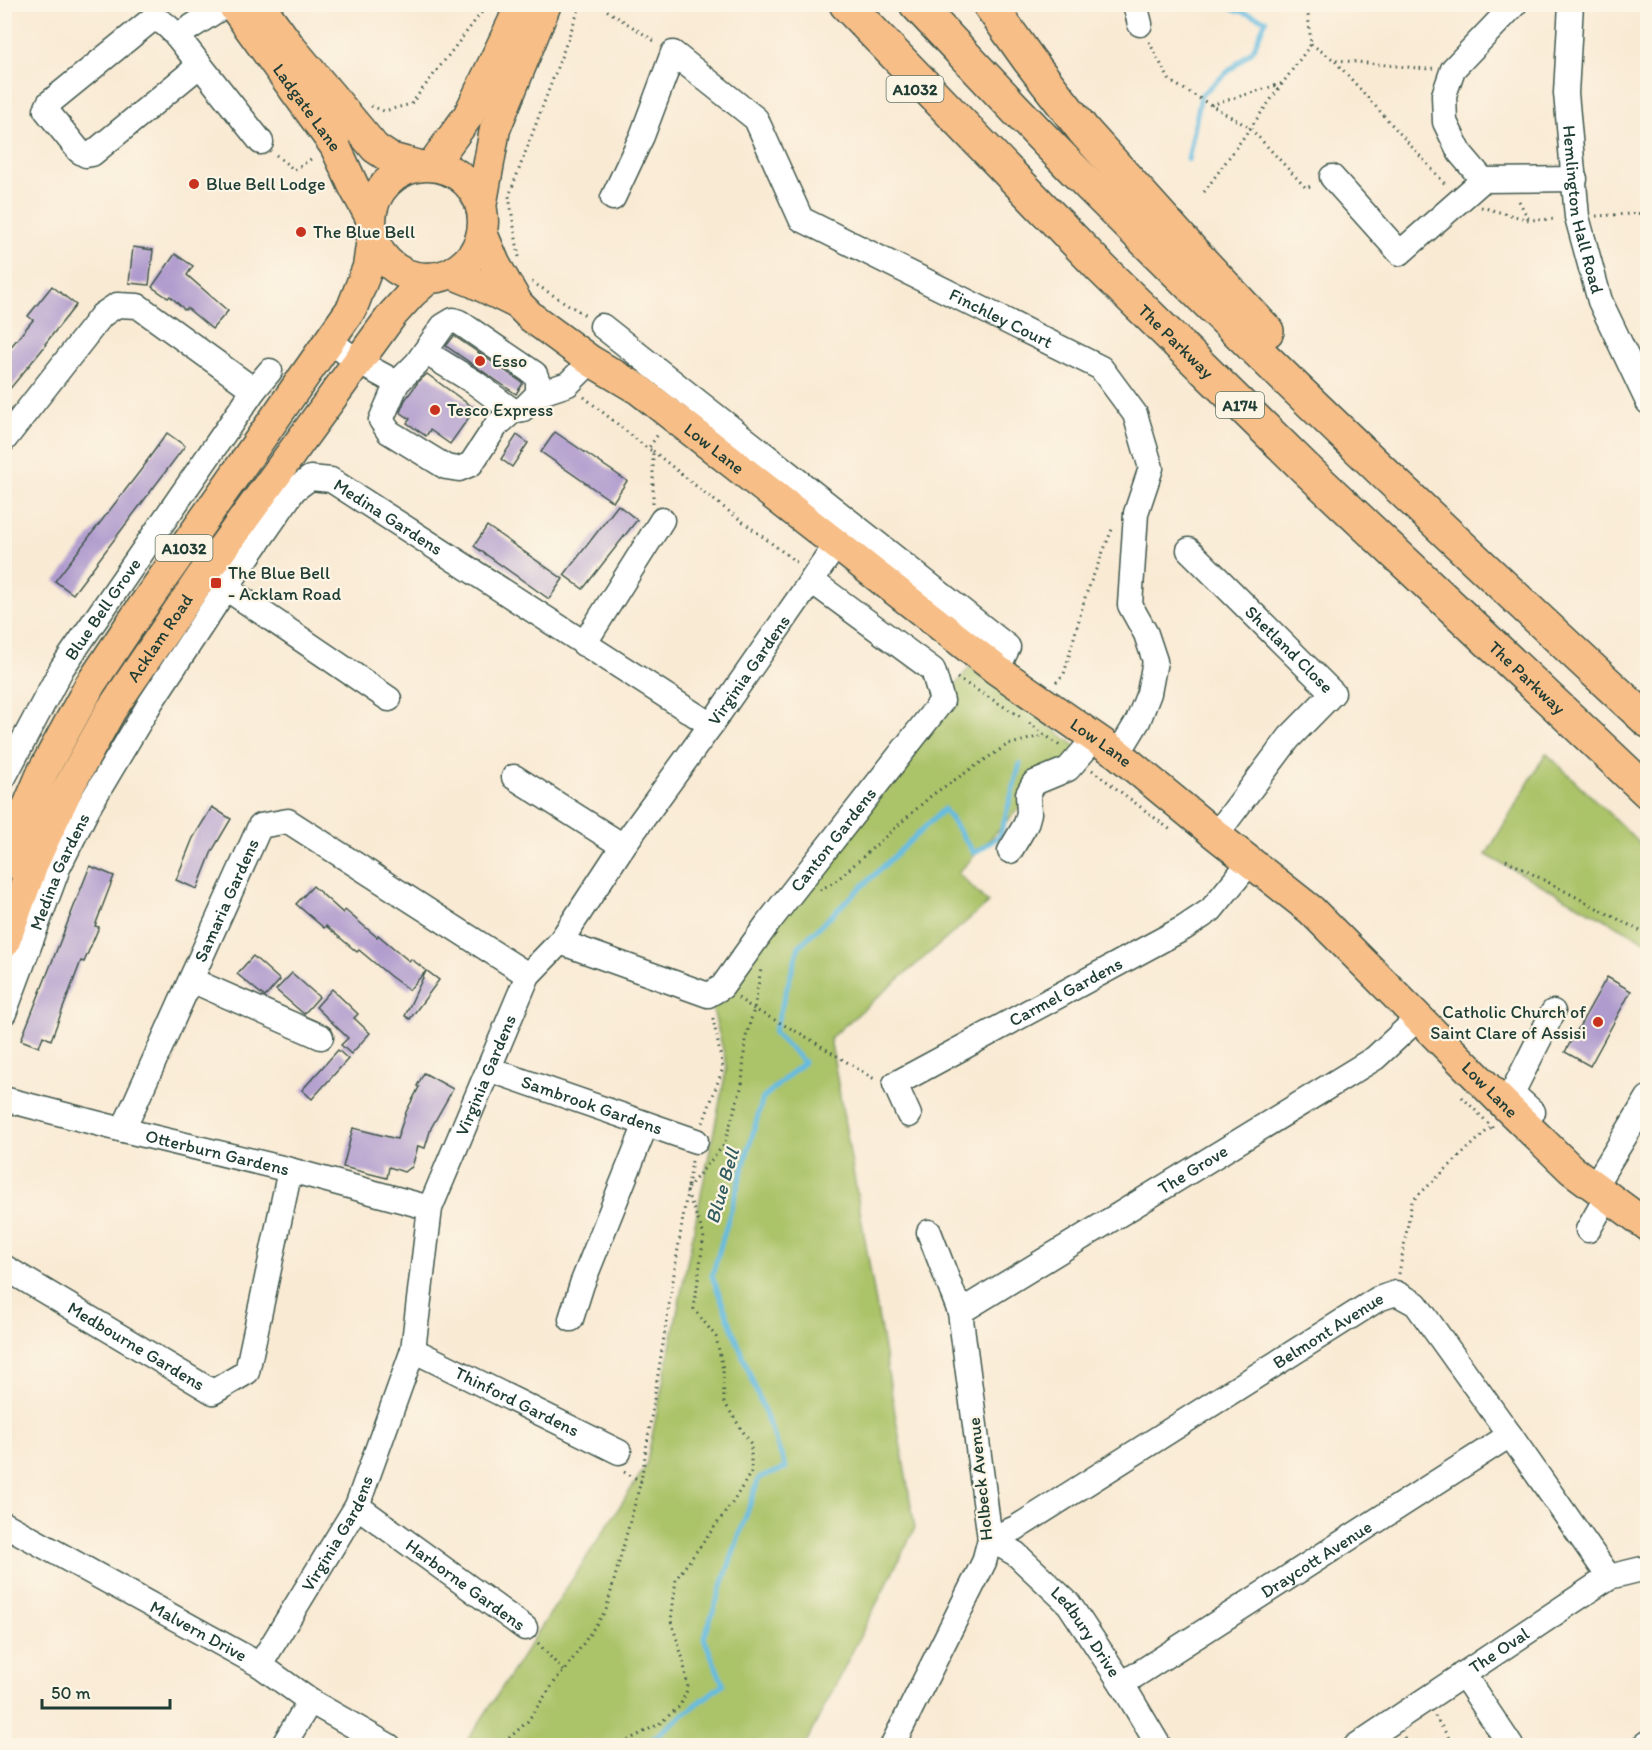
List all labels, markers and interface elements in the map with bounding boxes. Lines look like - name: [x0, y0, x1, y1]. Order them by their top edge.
- street label: Ladgate Lane: [268, 59, 346, 156]
- road number: A1032: [886, 76, 944, 102]
- street label: Hemlington Hall Road: [1558, 124, 1609, 296]
- place label: Blue Bell Lodge: [206, 173, 326, 195]
- marker: Blue Bell Lodge: [187, 177, 201, 191]
- place label: The Blue Bell: [313, 221, 415, 243]
- marker: The Blue Bell: [294, 225, 308, 239]
- street label: Finchley Court: [946, 283, 1056, 353]
- street label: The Parkway: [1133, 299, 1219, 384]
- place label: Esso: [492, 350, 527, 372]
- marker: Esso: [473, 354, 487, 368]
- road number: A174: [1216, 392, 1264, 418]
- place label: Tesco Express: [447, 399, 553, 421]
- marker: Tesco Express: [428, 403, 442, 417]
- street label: Low Lane: [679, 418, 749, 479]
- street label: Medina Gardens: [329, 474, 447, 560]
- road number: A1032: [156, 535, 213, 561]
- street label: Blue Bell Grove: [60, 554, 146, 665]
- place label: The Blue Bell - Acklam Road: [228, 562, 341, 605]
- marker: The Blue Bell - Acklam Road: [209, 576, 223, 590]
- street label: Acklam Road: [122, 589, 198, 686]
- street label: Shetland Close: [1240, 601, 1338, 698]
- street label: Virginia Gardens: [703, 611, 795, 730]
- street label: The Parkway: [1484, 636, 1570, 720]
- street label: Low Lane: [1066, 713, 1137, 772]
- street label: Canton Gardens: [786, 783, 881, 896]
- street label: Medina Gardens: [25, 809, 95, 933]
- street label: Samaria Gardens: [189, 835, 264, 965]
- street label: Carmel Gardens: [1005, 952, 1126, 1031]
- place label: Catholic Church of Saint Clare of Assisi: [1430, 1001, 1586, 1044]
- street label: Virginia Gardens: [451, 1011, 521, 1139]
- marker: Catholic Church of Saint Clare of Assisi: [1591, 1015, 1605, 1029]
- street label: Low Lane: [1457, 1057, 1522, 1123]
- street label: Sambrook Gardens: [518, 1070, 665, 1140]
- street label: Otterburn Gardens: [143, 1125, 292, 1180]
- street label: The Grove: [1154, 1140, 1232, 1199]
- water label: Blue Bell: [700, 1144, 745, 1226]
- street label: Belmont Avenue: [1269, 1287, 1386, 1374]
- street label: Medbourne Gardens: [64, 1297, 209, 1396]
- street label: Thinford Gardens: [451, 1361, 583, 1441]
- street label: Holbeck Avenue: [963, 1416, 997, 1542]
- street label: Virginia Gardens: [297, 1473, 378, 1595]
- street label: Draycott Avenue: [1257, 1515, 1376, 1603]
- street label: Harborne Gardens: [401, 1534, 530, 1636]
- street label: Ledbury Drive: [1046, 1581, 1125, 1681]
- street label: Malvern Drive: [146, 1596, 251, 1667]
- street label: The Oval: [1465, 1622, 1533, 1678]
- scale bar: [42, 1672, 170, 1710]
- text: 50 m: [51, 1682, 91, 1704]

